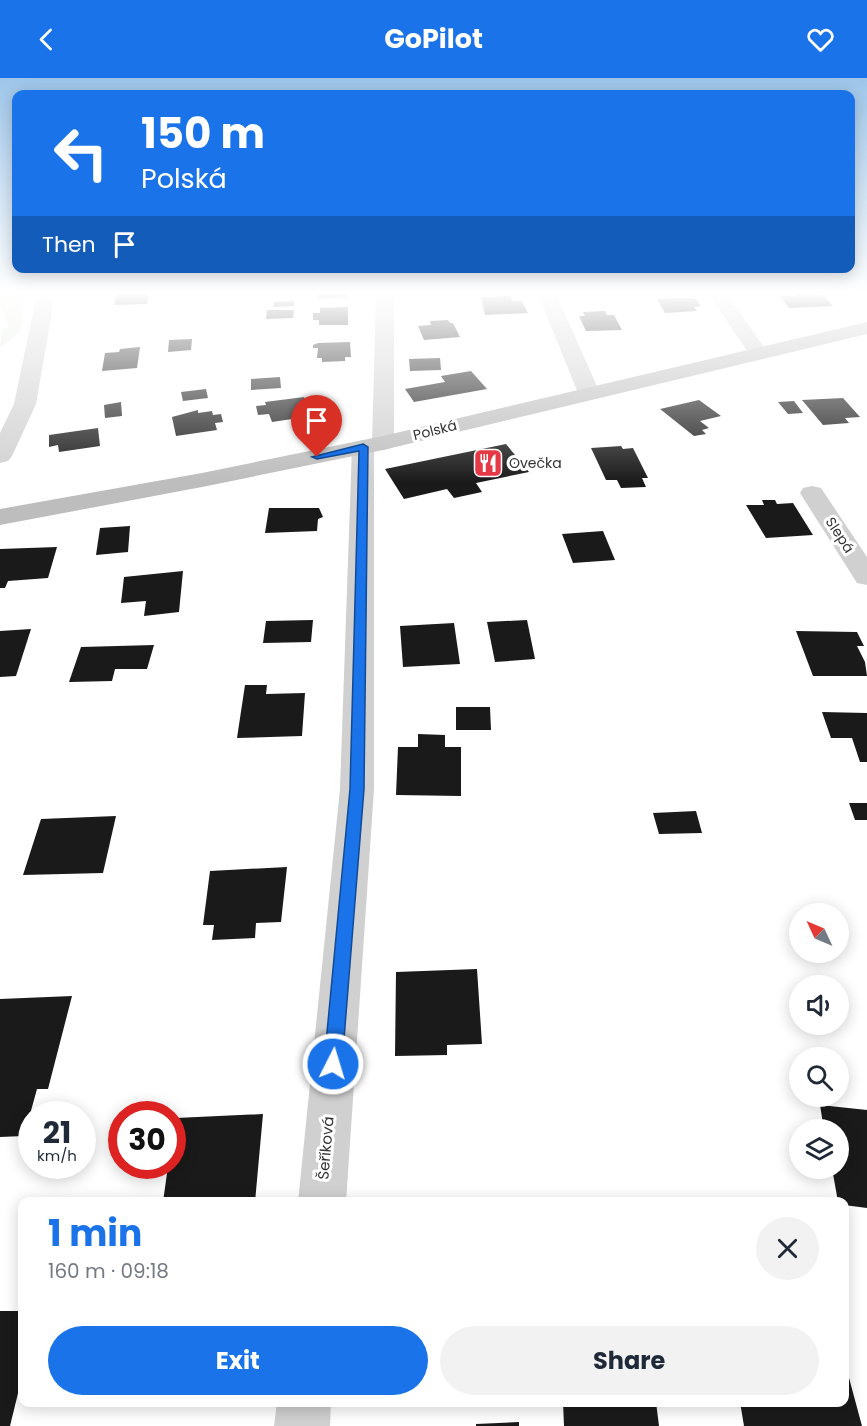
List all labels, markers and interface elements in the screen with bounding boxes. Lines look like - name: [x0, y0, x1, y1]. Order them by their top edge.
- text: GoPilot: [384, 20, 483, 57]
- icon: back: [30, 23, 63, 56]
- icon: heart: [804, 23, 837, 56]
- text: 150 m: [141, 104, 265, 163]
- icon: left: [42, 114, 120, 192]
- text: Polská: [141, 160, 227, 197]
- icon: arrive: [108, 228, 141, 261]
- text: Then: [42, 229, 96, 260]
- pin: [291, 395, 342, 457]
- icon: arrive: [300, 404, 333, 437]
- street label: Polská: [411, 415, 459, 445]
- restaurant icon: Ovečka: [472, 447, 504, 479]
- place label: Ovečka: [509, 453, 562, 473]
- street label: Slepá: [821, 513, 859, 557]
- north arrow: [789, 903, 849, 963]
- map controls: [789, 903, 849, 1179]
- button: sound: [789, 975, 849, 1035]
- position arrow: [301, 1032, 365, 1096]
- button: search: [789, 1047, 849, 1107]
- speed limit sign: 30: [108, 1101, 186, 1179]
- text: 21: [43, 1111, 71, 1154]
- street label: Šeříková: [312, 1116, 339, 1180]
- button: layers: [789, 1119, 849, 1179]
- text: km/h: [37, 1145, 77, 1166]
- text: 1 min: [48, 1208, 142, 1259]
- button: close: [756, 1217, 819, 1280]
- text: 160 m · 09:18: [48, 1257, 169, 1285]
- button: Exit: [48, 1326, 428, 1395]
- button: Share: [440, 1326, 819, 1395]

